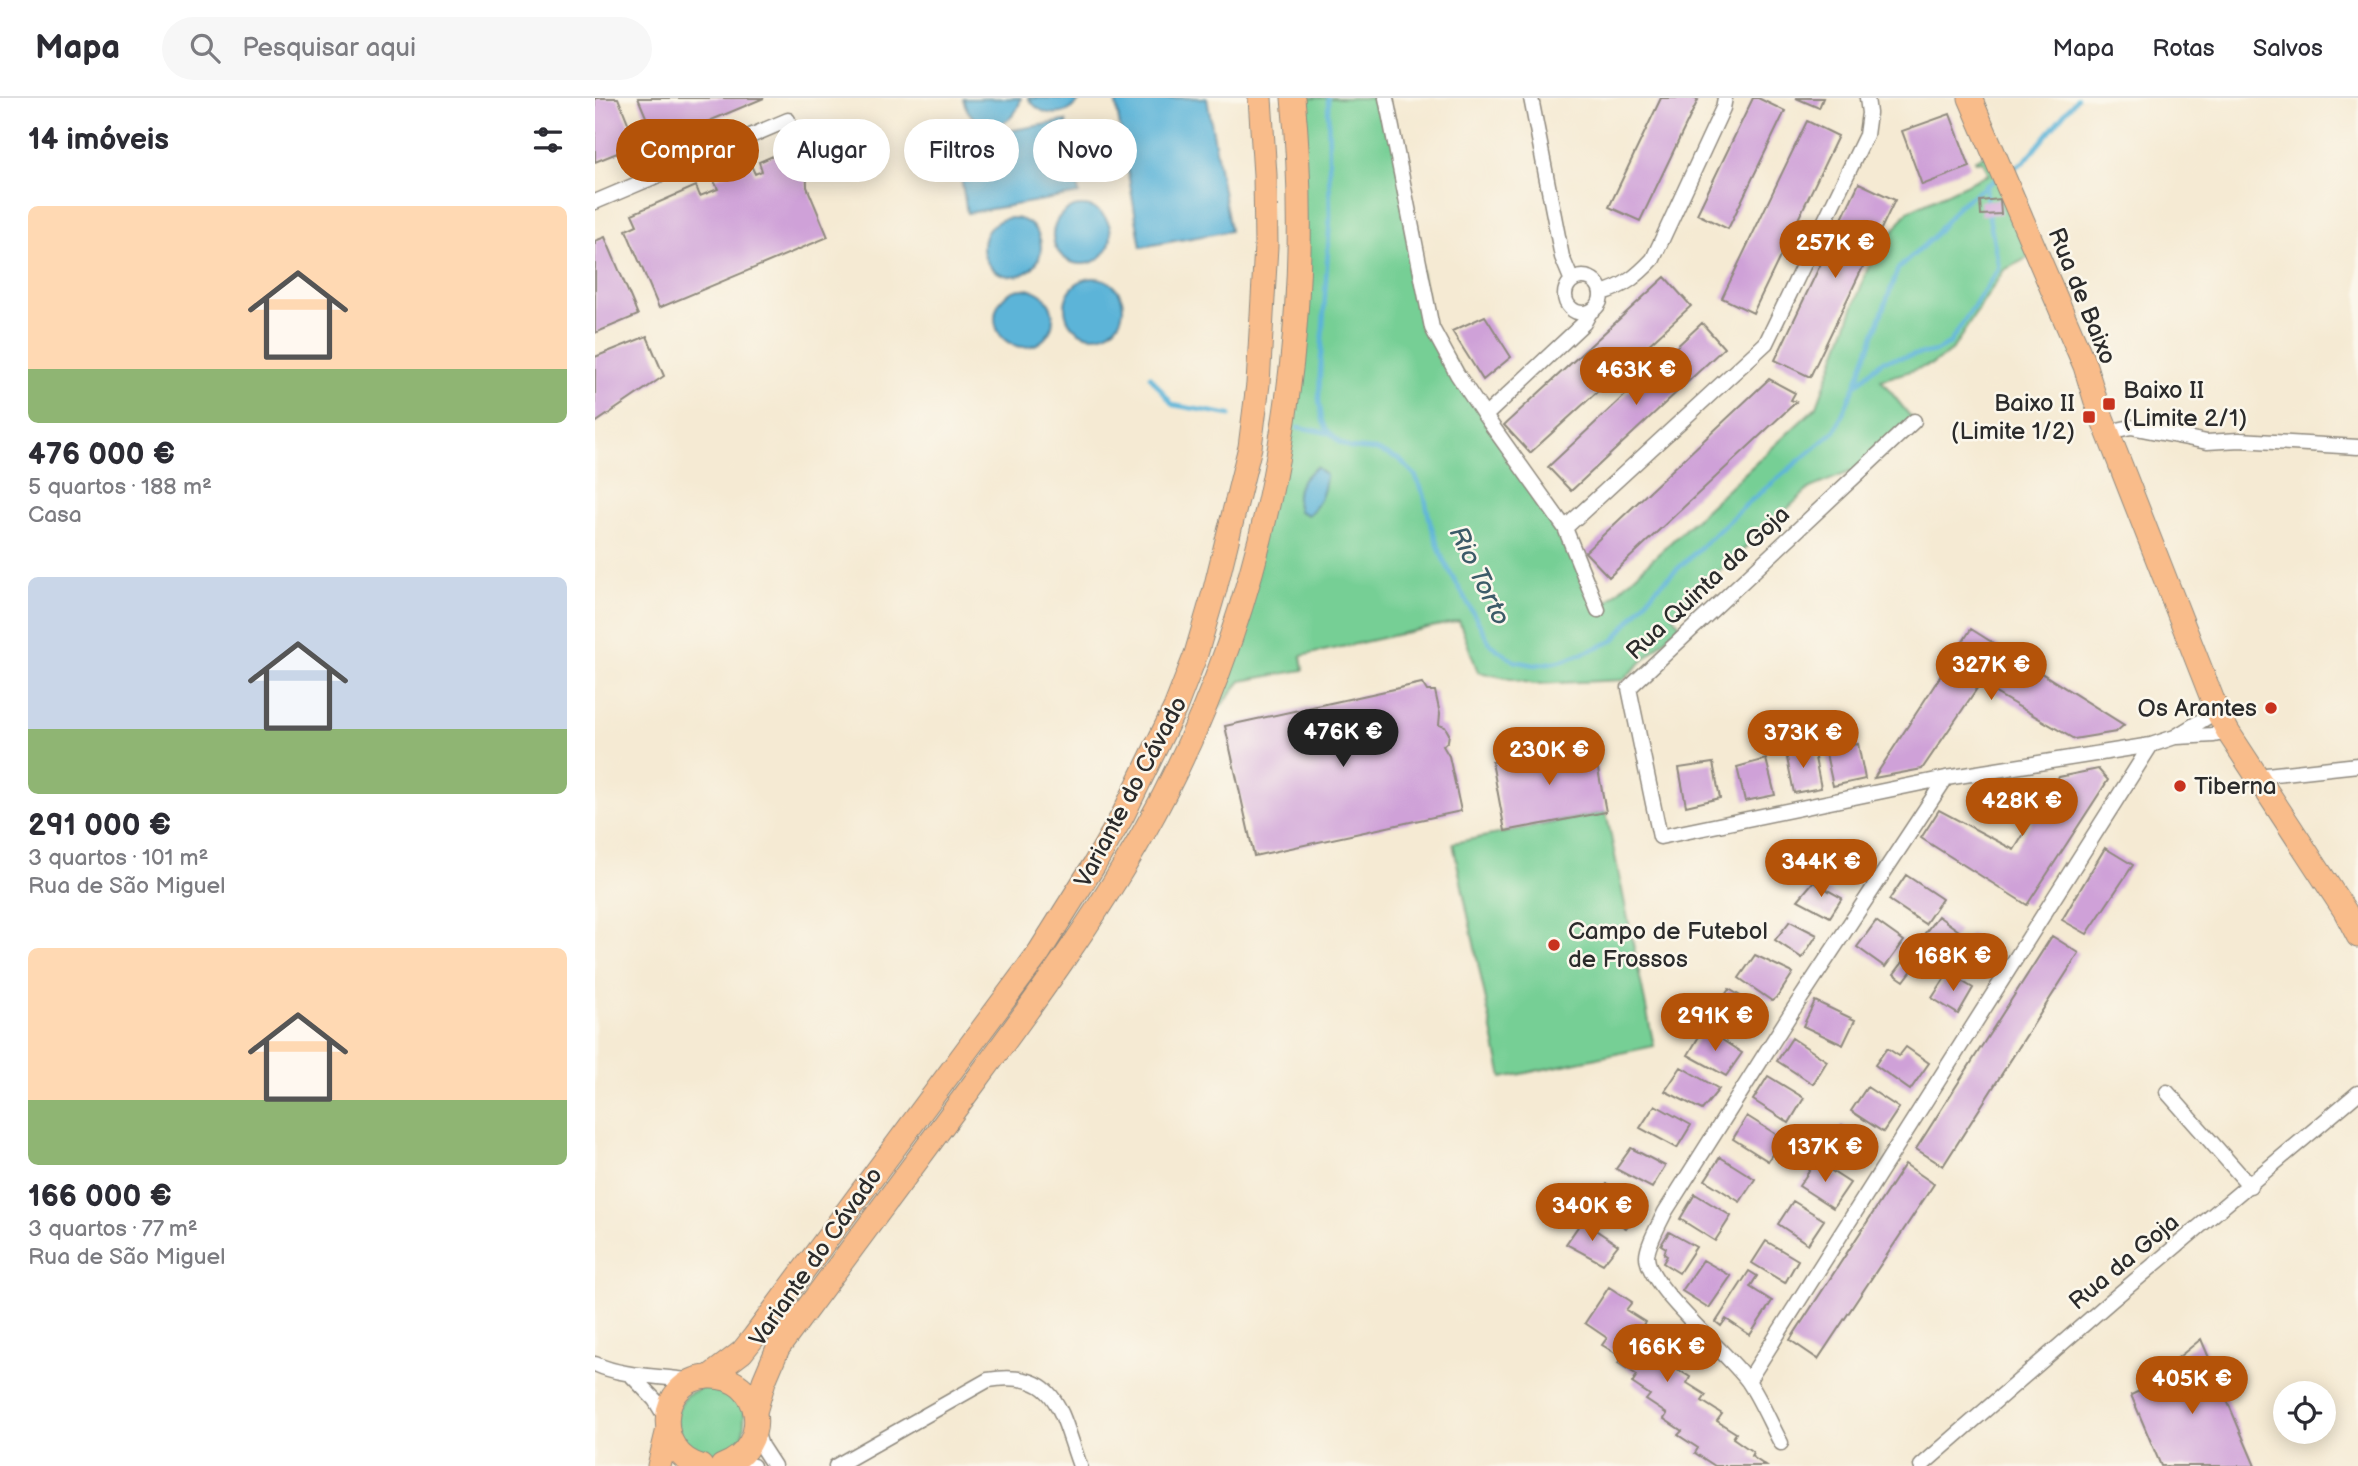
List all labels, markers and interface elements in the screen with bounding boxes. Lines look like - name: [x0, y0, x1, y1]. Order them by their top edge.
- search box: [162, 17, 652, 80]
- text: Mapa: [35, 28, 120, 68]
- icon: search: [186, 29, 224, 67]
- text: Pesquisar aqui: [242, 33, 416, 64]
- text: Mapa: [2052, 34, 2114, 63]
- text: Rotas: [2152, 34, 2215, 63]
- text: Salvos: [2253, 34, 2323, 63]
- chip: Comprar: [616, 119, 759, 182]
- chip: Alugar: [773, 119, 890, 182]
- chip: Filtros: [904, 119, 1019, 182]
- chip: Novo: [1033, 119, 1137, 182]
- icon: filters: [529, 121, 567, 159]
- text: 14 imóveis: [28, 122, 169, 158]
- pin: 257K €: [1778, 220, 1892, 280]
- street label: Rua de Baixo: [2041, 223, 2123, 369]
- text: 257K €: [1796, 229, 1874, 257]
- icon: home: [235, 252, 361, 378]
- pin: 463K €: [1579, 348, 1693, 407]
- text: 463K €: [1596, 356, 1676, 384]
- place label: Baixo II (Limite 2/1): [2123, 376, 2247, 433]
- place label: Baixo II (Limite 1/2): [1951, 389, 2075, 446]
- marker: Baixo II (Limite 2/1): [2101, 396, 2117, 412]
- marker: Baixo II (Limite 1/2): [2081, 409, 2097, 425]
- text: 476 000 €: [28, 437, 175, 473]
- text: 5 quartos · 188 m²: [28, 473, 212, 501]
- street label: Rua Quinta da Goja: [1620, 500, 1796, 666]
- text: Casa: [28, 501, 82, 529]
- water label: Rio Torto: [1442, 521, 1516, 631]
- icon: home: [235, 623, 361, 749]
- pin: 327K €: [1934, 642, 2048, 702]
- text: 327K €: [1952, 651, 2030, 679]
- street label: Variante do Cávado: [1068, 692, 1194, 892]
- place label: Os Arantes: [2138, 694, 2257, 723]
- marker: Os Arantes: [2263, 700, 2279, 716]
- pin: 476K €: [1286, 710, 1400, 769]
- pin: 373K €: [1746, 710, 1860, 770]
- text: 476K €: [1303, 718, 1383, 746]
- text: 373K €: [1764, 719, 1842, 747]
- pin: 230K €: [1492, 728, 1606, 787]
- text: 230K €: [1509, 736, 1589, 764]
- place label: Tiberna: [2194, 772, 2277, 801]
- pin: 428K €: [1965, 778, 2079, 838]
- marker: Tiberna: [2172, 778, 2188, 794]
- text: 428K €: [1982, 787, 2062, 815]
- text: 291 000 €: [28, 808, 171, 844]
- pin: 344K €: [1764, 840, 1878, 899]
- text: 3 quartos · 101 m²: [28, 844, 208, 872]
- text: 344K €: [1781, 848, 1861, 876]
- text: Rua de São Miguel: [28, 872, 225, 900]
- place label: Campo de Futebol de Frossos: [1568, 917, 1768, 974]
- pin: 168K €: [1896, 934, 2010, 993]
- marker: Campo de Futebol de Frossos: [1546, 937, 1562, 953]
- text: 168K €: [1915, 942, 1991, 970]
- pin: 291K €: [1658, 993, 1772, 1053]
- icon: home: [235, 994, 361, 1120]
- text: 291K €: [1677, 1002, 1753, 1030]
- pin: 137K €: [1768, 1124, 1882, 1184]
- text: 137K €: [1787, 1133, 1863, 1161]
- street label: Variante do Cávado: [743, 1162, 889, 1352]
- text: 166 000 €: [28, 1179, 172, 1215]
- pin: 340K €: [1535, 1184, 1649, 1243]
- text: 340K €: [1552, 1192, 1632, 1220]
- street label: Rua da Goja: [2063, 1208, 2185, 1316]
- text: 3 quartos · 77 m²: [28, 1215, 198, 1243]
- text: Rua de São Miguel: [28, 1243, 225, 1271]
- pin: 166K €: [1610, 1324, 1724, 1384]
- text: 166K €: [1629, 1333, 1705, 1361]
- pin: 405K €: [2135, 1356, 2249, 1416]
- text: 405K €: [2152, 1365, 2232, 1393]
- map controls: [2273, 1381, 2336, 1444]
- button: locate: [2273, 1381, 2336, 1444]

